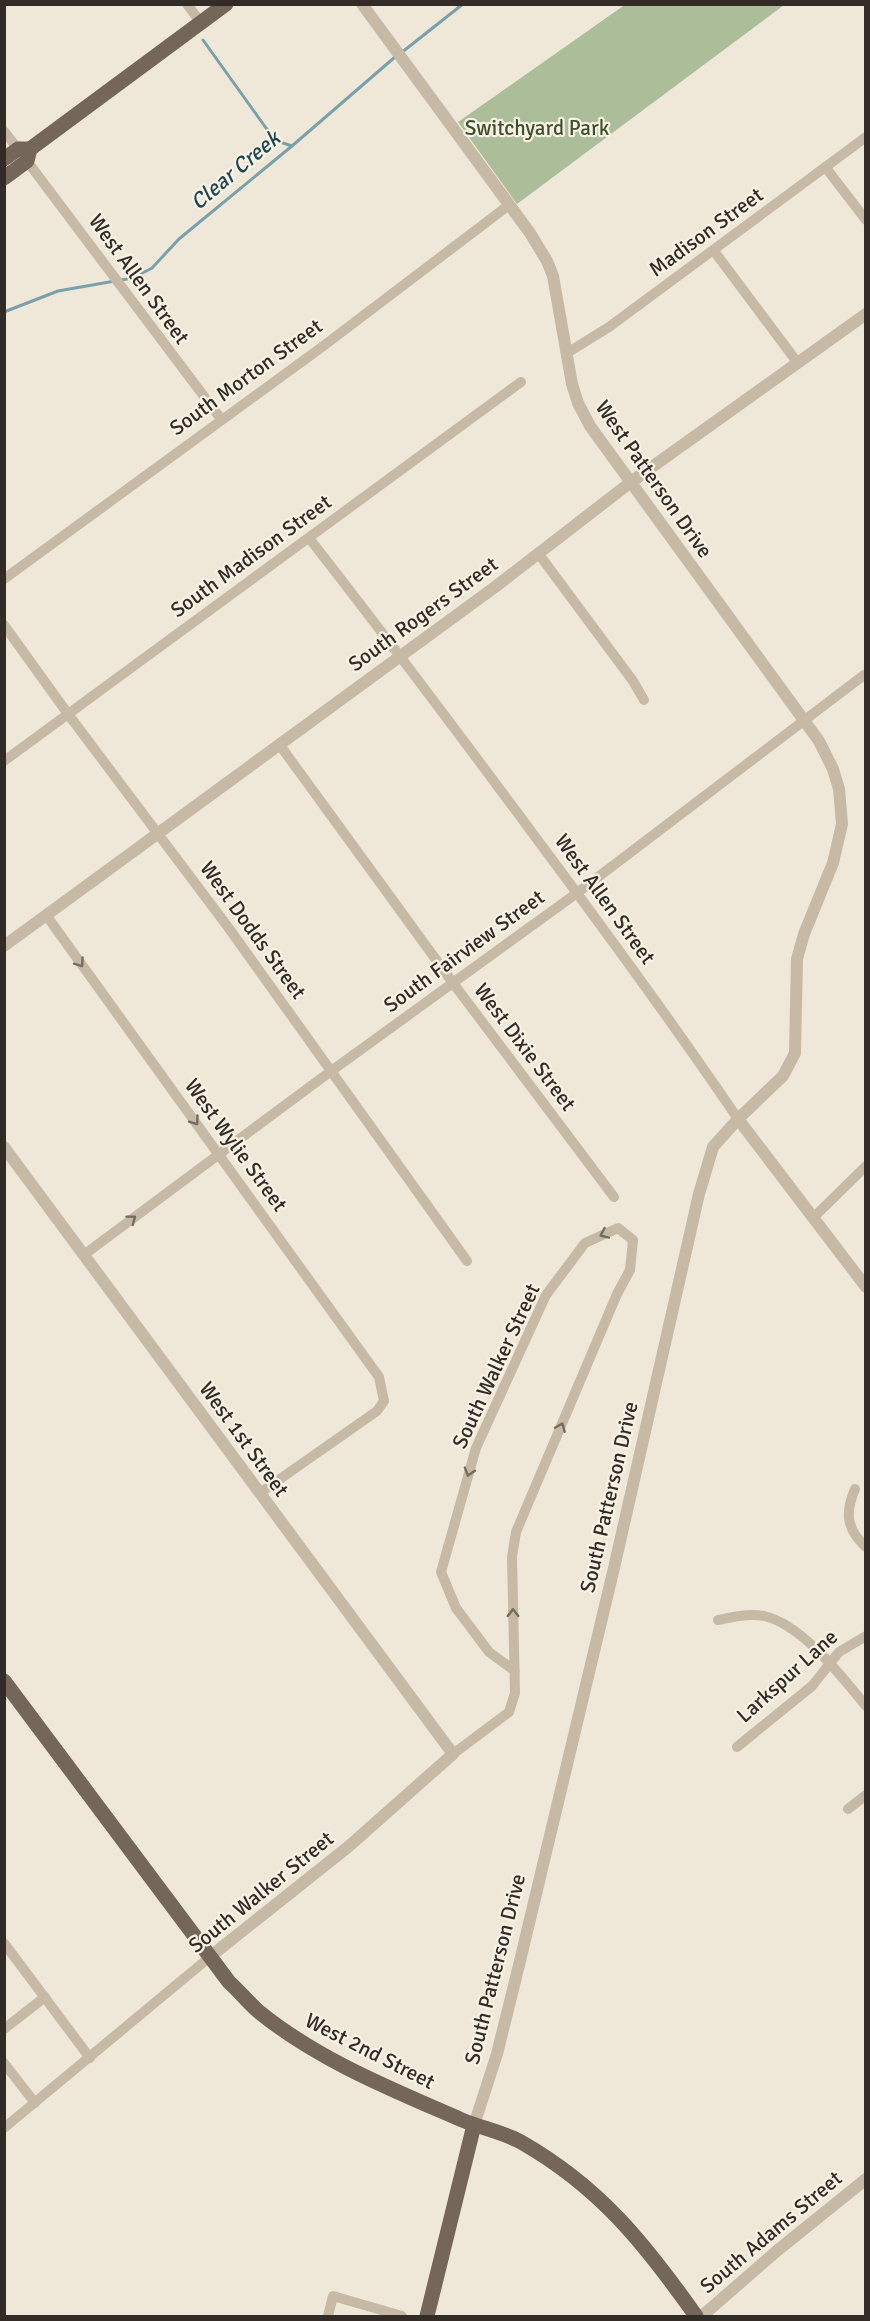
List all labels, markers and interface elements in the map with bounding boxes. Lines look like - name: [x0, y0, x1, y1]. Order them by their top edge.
- park label: Switchyard Park: [465, 115, 610, 141]
- water label: Clear Creek: [185, 123, 287, 215]
- street label: Madison Street: [644, 182, 768, 282]
- street label: West Allen Street: [83, 209, 195, 349]
- street label: South Morton Street: [165, 313, 327, 441]
- street label: West Patterson Drive: [590, 395, 718, 563]
- street label: South Madison Street: [165, 489, 337, 623]
- street label: South Rogers Street: [343, 551, 503, 677]
- street label: West Allen Street: [549, 829, 661, 969]
- street label: West Dodds Street: [194, 856, 312, 1004]
- street label: South Fairview Street: [379, 884, 549, 1018]
- one-way arrow: [73, 956, 84, 967]
- street label: West Dixie Street: [469, 978, 581, 1116]
- street label: West Wylie Street: [179, 1073, 293, 1217]
- one-way arrow: [187, 1114, 198, 1125]
- one-way arrow: [126, 1215, 137, 1226]
- one-way arrow: [599, 1227, 610, 1239]
- street label: South Walker Street: [446, 1279, 546, 1453]
- street label: West 1st Street: [194, 1376, 294, 1502]
- street label: South Patterson Drive: [574, 1399, 644, 1595]
- one-way arrow: [553, 1423, 565, 1434]
- one-way arrow: [464, 1466, 476, 1477]
- one-way arrow: [507, 1608, 520, 1617]
- street label: Larkspur Lane: [731, 1624, 843, 1728]
- street label: South Walker Street: [183, 1826, 339, 1958]
- street label: South Patterson Drive: [459, 1871, 531, 2067]
- street label: West 2nd Street: [301, 2007, 439, 2095]
- street label: South Adams Street: [695, 2165, 847, 2299]

